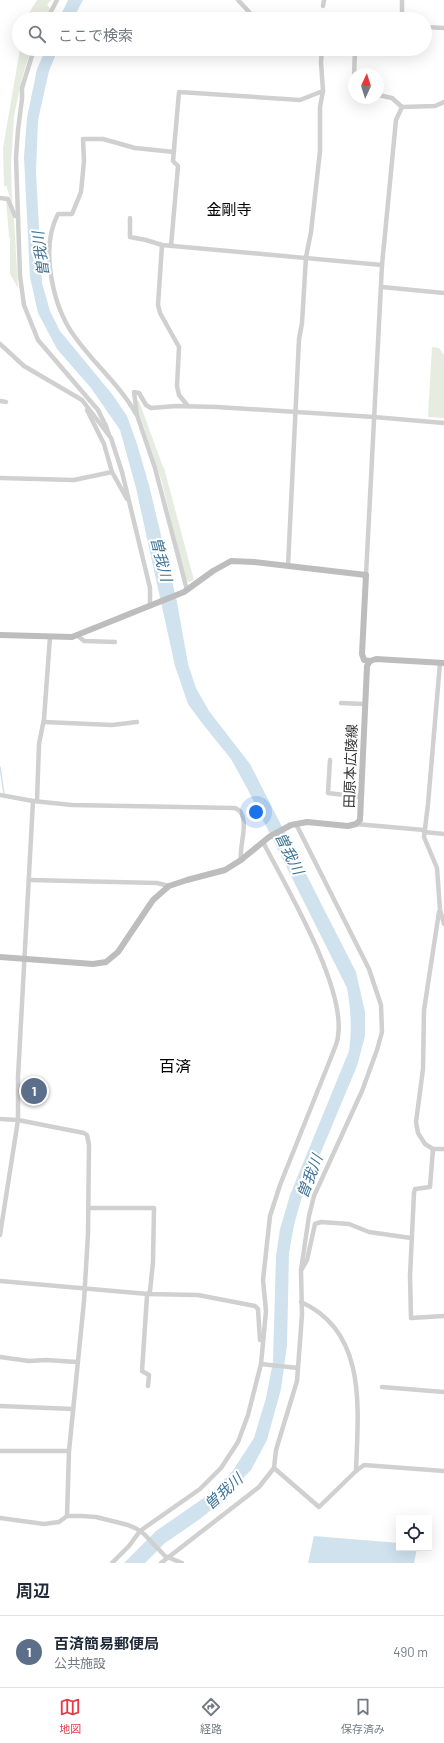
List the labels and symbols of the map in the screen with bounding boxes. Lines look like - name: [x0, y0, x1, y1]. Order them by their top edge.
- north arrow: [348, 68, 384, 104]
- district label: 金剛寺: [206, 200, 252, 218]
- water label: 曽我川: [28, 229, 52, 277]
- water label: 曽我川: [148, 535, 177, 585]
- street label: 田原本広陵線: [340, 724, 360, 808]
- your location: [246, 802, 266, 822]
- water label: 曽我川: [272, 829, 309, 879]
- district label: 百済: [159, 1056, 191, 1075]
- pin: 1: [21, 1076, 47, 1106]
- water label: 曽我川: [293, 1150, 326, 1200]
- water label: 曽我川: [200, 1468, 247, 1513]

